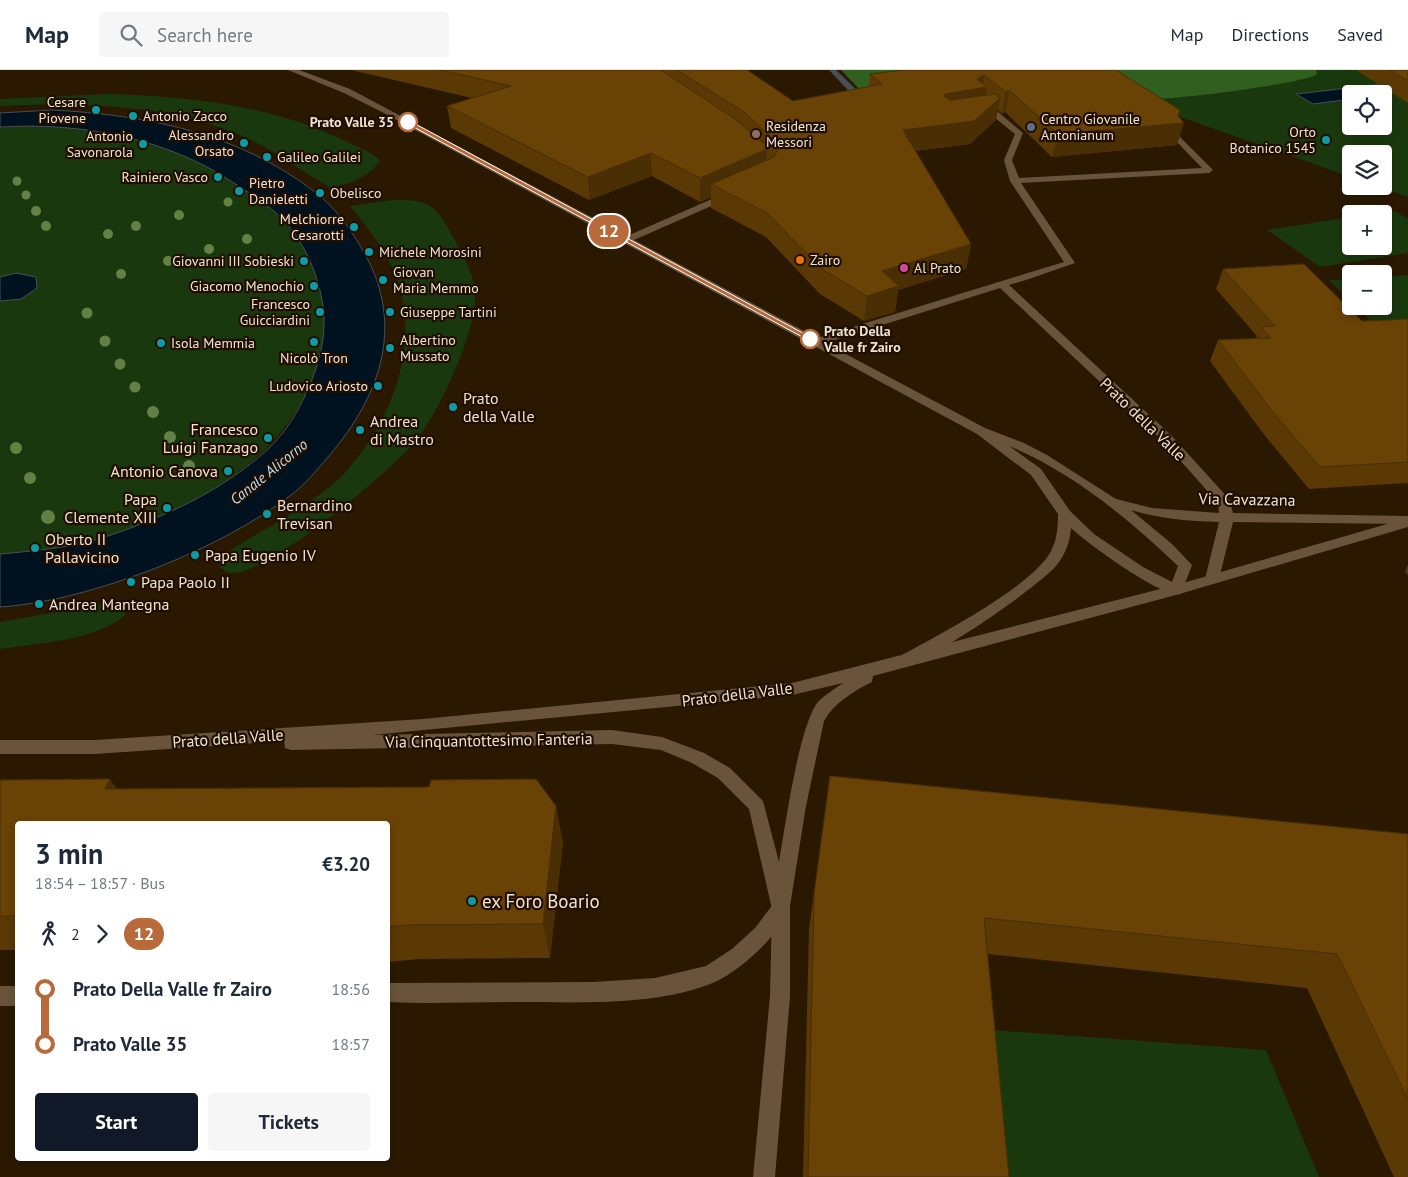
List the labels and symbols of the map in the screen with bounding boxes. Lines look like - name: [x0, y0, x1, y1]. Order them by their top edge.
- place label: Cesare Piovene: [39, 93, 86, 127]
- marker: Cesare Piovene: [90, 104, 102, 116]
- place label: Antonio Zacco: [143, 107, 227, 125]
- marker: Antonio Zacco: [127, 110, 139, 122]
- place label: Centro Giovanile Antonianum: [1041, 110, 1140, 144]
- marker: Prato Valle 35: [398, 112, 418, 132]
- place label: Prato Valle 35: [310, 113, 394, 131]
- place label: Residenza Messori: [766, 117, 826, 151]
- marker: Centro Giovanile Antonianum: [1025, 121, 1037, 133]
- place label: Orto Botanico 1545: [1229, 123, 1316, 157]
- place label: Alessandro Orsato: [168, 126, 234, 160]
- place label: Antonio Savonarola: [67, 127, 133, 161]
- marker: Residenza Messori: [750, 128, 762, 140]
- marker: Orto Botanico 1545: [1320, 134, 1332, 146]
- marker: Alessandro Orsato: [238, 137, 250, 149]
- marker: Antonio Savonarola: [137, 138, 149, 150]
- place label: Galileo Galilei: [277, 148, 361, 166]
- marker: Galileo Galilei: [261, 151, 273, 163]
- place label: Rainiero Vasco: [121, 168, 208, 186]
- marker: Rainiero Vasco: [212, 171, 224, 183]
- place label: Pietro Danieletti: [249, 174, 308, 208]
- place label: Obelisco: [330, 184, 381, 202]
- marker: Pietro Danieletti: [233, 185, 245, 197]
- marker: Obelisco: [314, 187, 326, 199]
- place label: Melchiorre Cesarotti: [280, 210, 344, 244]
- line badge: 12: [586, 215, 632, 247]
- marker: Melchiorre Cesarotti: [348, 221, 360, 233]
- place label: Michele Morosini: [379, 243, 482, 261]
- marker: Michele Morosini: [363, 246, 375, 258]
- place label: Zairo: [810, 251, 840, 269]
- place label: Giovanni III Sobieski: [172, 252, 294, 270]
- marker: Zairo: [794, 254, 806, 266]
- marker: Giovanni III Sobieski: [298, 255, 310, 267]
- place label: Al Prato: [914, 259, 961, 277]
- marker: Al Prato: [898, 262, 910, 274]
- place label: Giovan Maria Memmo: [393, 263, 479, 297]
- marker: Giovan Maria Memmo: [377, 274, 389, 286]
- place label: Giacomo Menochio: [190, 277, 304, 295]
- marker: Giacomo Menochio: [308, 280, 320, 292]
- place label: Francesco Guicciardini: [240, 295, 310, 329]
- place label: Giuseppe Tartini: [400, 303, 497, 321]
- marker: Francesco Guicciardini: [314, 306, 326, 318]
- marker: Giuseppe Tartini: [384, 306, 396, 318]
- place label: Prato Della Valle fr Zairo: [823, 322, 901, 356]
- marker: Prato Della Valle fr Zairo: [800, 329, 820, 349]
- place label: Albertino Mussato: [400, 331, 456, 365]
- place label: Isola Memmia: [171, 334, 255, 352]
- marker: Nicolò Tron: [308, 336, 320, 348]
- marker: Isola Memmia: [155, 337, 167, 349]
- marker: Albertino Mussato: [384, 342, 396, 354]
- place label: Nicolò Tron: [280, 349, 348, 367]
- street label: Prato della Valle: [1096, 373, 1190, 465]
- place label: Ludovico Ariosto: [269, 377, 368, 395]
- marker: Ludovico Ariosto: [372, 380, 384, 392]
- place label: Prato della Valle: [463, 388, 535, 426]
- marker: Prato della Valle: [447, 401, 459, 413]
- place label: Andrea di Mastro: [370, 411, 434, 449]
- place label: Francesco Luigi Fanzago: [163, 419, 258, 457]
- marker: Andrea di Mastro: [354, 424, 366, 436]
- marker: Francesco Luigi Fanzago: [262, 432, 274, 444]
- water label: Canale Alicorno: [226, 435, 311, 509]
- place label: Antonio Canova: [111, 461, 218, 481]
- marker: Antonio Canova: [222, 465, 234, 477]
- street label: Via Cavazzana: [1197, 488, 1296, 510]
- place label: Papa Clemente XIII: [64, 489, 157, 527]
- place label: Bernardino Trevisan: [277, 495, 352, 533]
- marker: Papa Clemente XIII: [161, 502, 173, 514]
- marker: Bernardino Trevisan: [261, 508, 273, 520]
- place label: Oberto II Pallavicino: [45, 529, 119, 567]
- marker: Oberto II Pallavicino: [29, 542, 41, 554]
- place label: Papa Eugenio IV: [205, 545, 317, 565]
- marker: Papa Eugenio IV: [189, 549, 201, 561]
- place label: Papa Paolo II: [141, 572, 230, 592]
- marker: Papa Paolo II: [125, 576, 137, 588]
- place label: Andrea Mantegna: [49, 594, 169, 614]
- marker: Andrea Mantegna: [33, 598, 45, 610]
- street label: Prato della Valle: [681, 677, 793, 711]
- street label: Prato della Valle: [172, 724, 284, 752]
- street label: Via Cinquantottesimo Fanteria: [384, 728, 593, 752]
- place label: ex Foro Boario: [482, 889, 600, 913]
- marker: ex Foro Boario: [466, 895, 478, 907]

